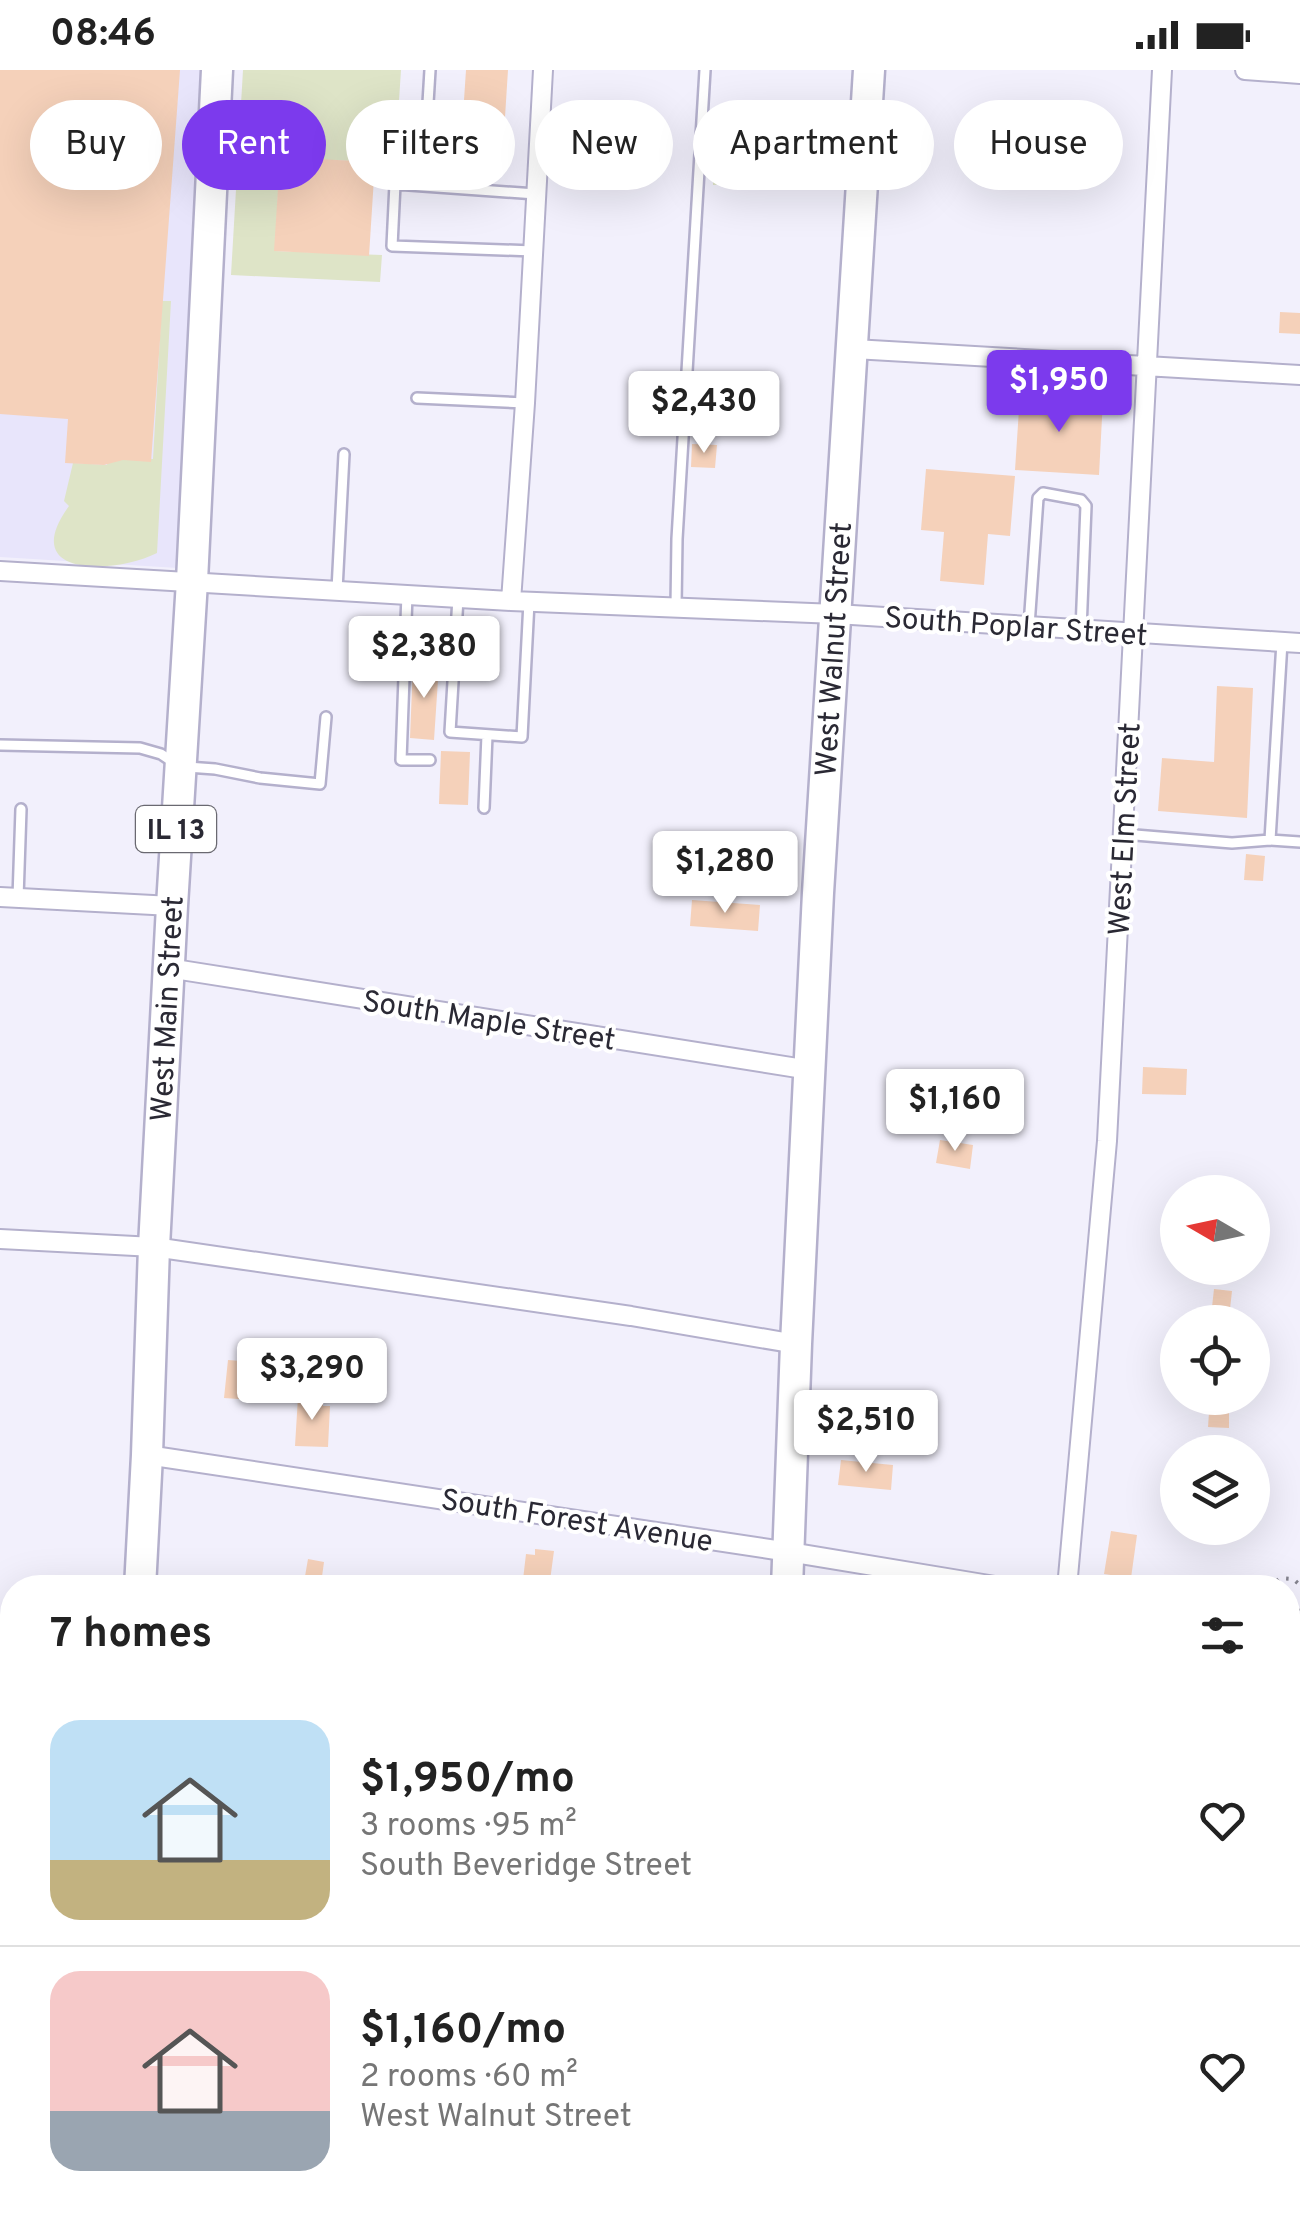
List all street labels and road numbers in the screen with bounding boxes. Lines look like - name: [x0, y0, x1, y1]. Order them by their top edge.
- street label: West Walnut Street: [809, 521, 862, 778]
- street label: South Poplar Street: [883, 601, 1149, 656]
- street label: West Elm Street: [1102, 722, 1151, 937]
- road number: IL 13: [136, 806, 216, 852]
- street label: West Main Street: [145, 895, 194, 1123]
- street label: South Maple Street: [359, 984, 618, 1061]
- street label: South Forest Avenue: [438, 1483, 715, 1562]

